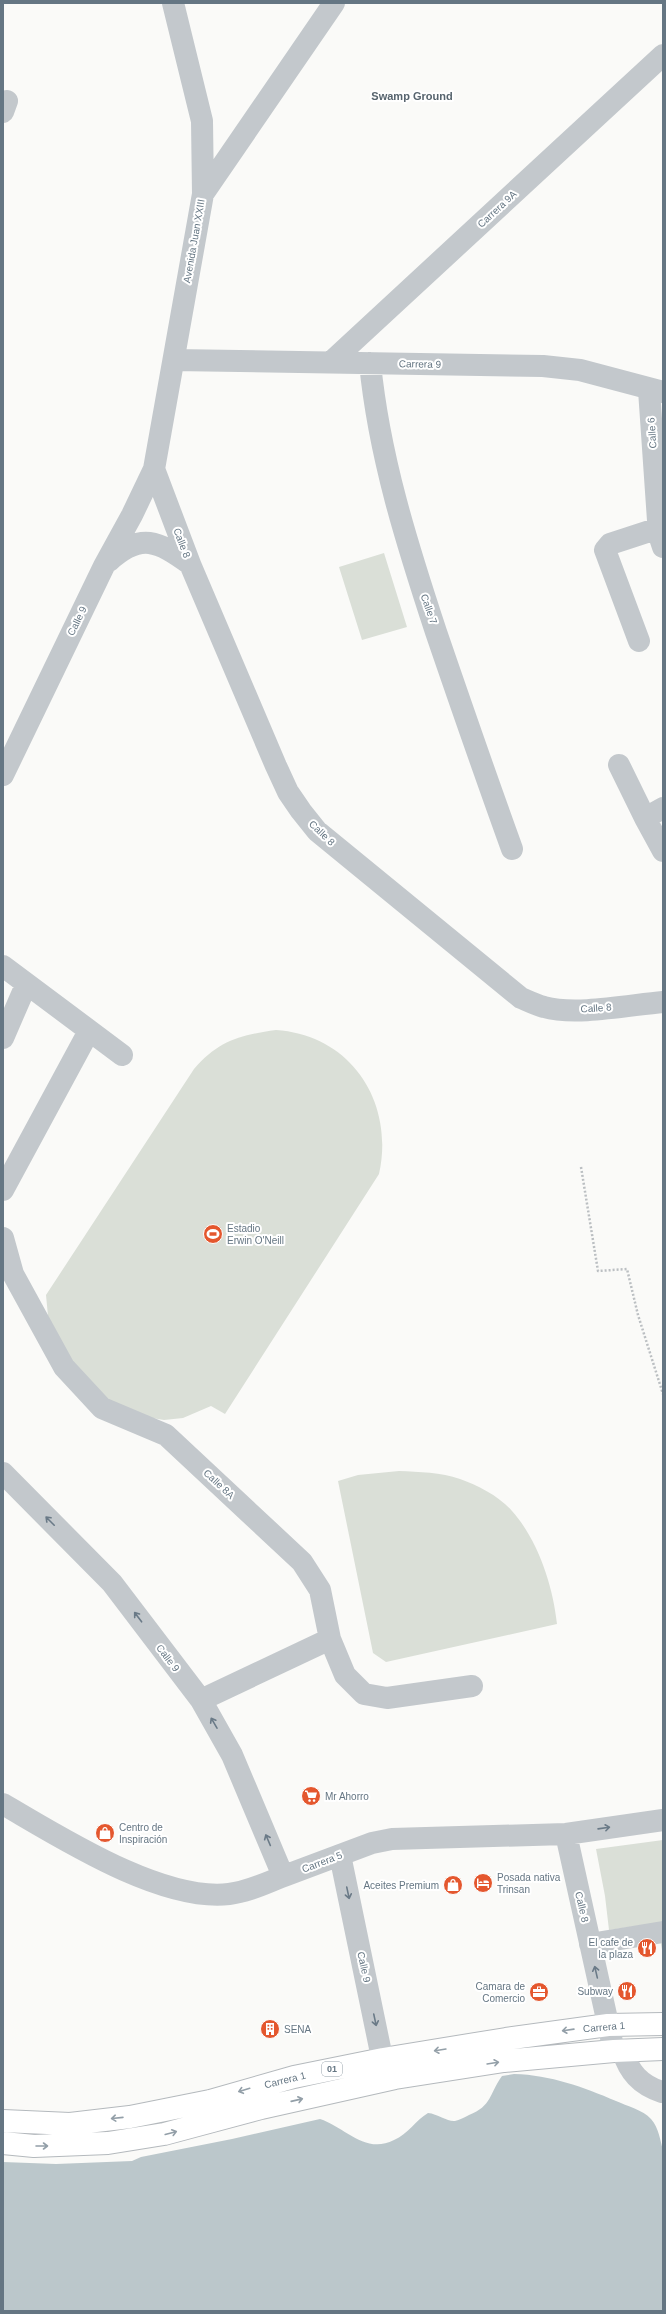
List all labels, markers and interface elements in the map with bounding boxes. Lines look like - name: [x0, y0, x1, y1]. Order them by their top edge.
- district label: Swamp Ground: [371, 90, 453, 102]
- street label: Carrera 9A: [475, 188, 519, 230]
- street label: Avenida Juan XXIII: [181, 198, 207, 284]
- street label: Carrera 9: [399, 358, 442, 370]
- street label: Calle 6: [645, 417, 659, 449]
- street label: Calle 8: [171, 526, 193, 560]
- street label: Calle 7: [419, 592, 439, 626]
- street label: Calle 9: [65, 604, 89, 637]
- street label: Calle 8: [307, 818, 337, 848]
- street label: Calle 8: [580, 1001, 612, 1015]
- sports icon: Estadio Erwin O'Neill: [202, 1223, 224, 1245]
- place label: Estadio Erwin O'Neill: [227, 1223, 284, 1246]
- street label: Calle 8A: [201, 1467, 237, 1501]
- one-way arrow: [46, 1516, 55, 1526]
- one-way arrow: [134, 1612, 142, 1623]
- street label: Calle 9: [154, 1642, 182, 1674]
- one-way arrow: [209, 1717, 217, 1729]
- supermarket icon: Mr Ahorro: [300, 1785, 322, 1807]
- place label: Mr Ahorro: [325, 1791, 369, 1802]
- shop icon: Centro de Inspiración: [94, 1822, 116, 1844]
- place label: Centro de Inspiración: [119, 1822, 167, 1845]
- one-way arrow: [597, 1824, 610, 1832]
- one-way arrow: [264, 1835, 271, 1847]
- street label: Carrera 5: [300, 1849, 344, 1875]
- hotel icon: Posada nativa Trinsan: [472, 1872, 494, 1894]
- place label: Posada nativa Trinsan: [497, 1872, 561, 1895]
- shop icon: Aceites Premium: [442, 1874, 464, 1896]
- place label: Aceites Premium: [363, 1880, 439, 1891]
- one-way arrow: [344, 1886, 352, 1899]
- street label: Calle 8: [573, 1891, 591, 1924]
- place label: El cafe de la plaza: [589, 1937, 633, 1960]
- restaurant icon: El cafe de la plaza: [636, 1937, 658, 1959]
- street label: Calle 9: [355, 1951, 373, 1984]
- one-way arrow: [592, 1965, 600, 1978]
- restaurant icon: Subway: [616, 1980, 638, 2002]
- place label: Camara de Comercio: [476, 1981, 525, 2004]
- office icon: Camara de Comercio: [528, 1981, 550, 2003]
- place label: Subway: [577, 1986, 613, 1997]
- one-way arrow: [371, 2014, 379, 2027]
- building icon: SENA: [259, 2018, 281, 2040]
- street label: Carrera 1: [582, 2020, 626, 2034]
- place label: SENA: [284, 2024, 312, 2035]
- one-way arrow: [562, 2027, 575, 2034]
- one-way arrow: [434, 2046, 447, 2054]
- one-way arrow: [486, 2059, 499, 2067]
- road number: 01: [322, 2062, 342, 2076]
- street label: Carrera 1: [263, 2069, 307, 2090]
- one-way arrow: [238, 2087, 250, 2095]
- one-way arrow: [290, 2095, 303, 2103]
- one-way arrow: [111, 2115, 124, 2122]
- one-way arrow: [164, 2128, 177, 2136]
- one-way arrow: [35, 2142, 48, 2150]

